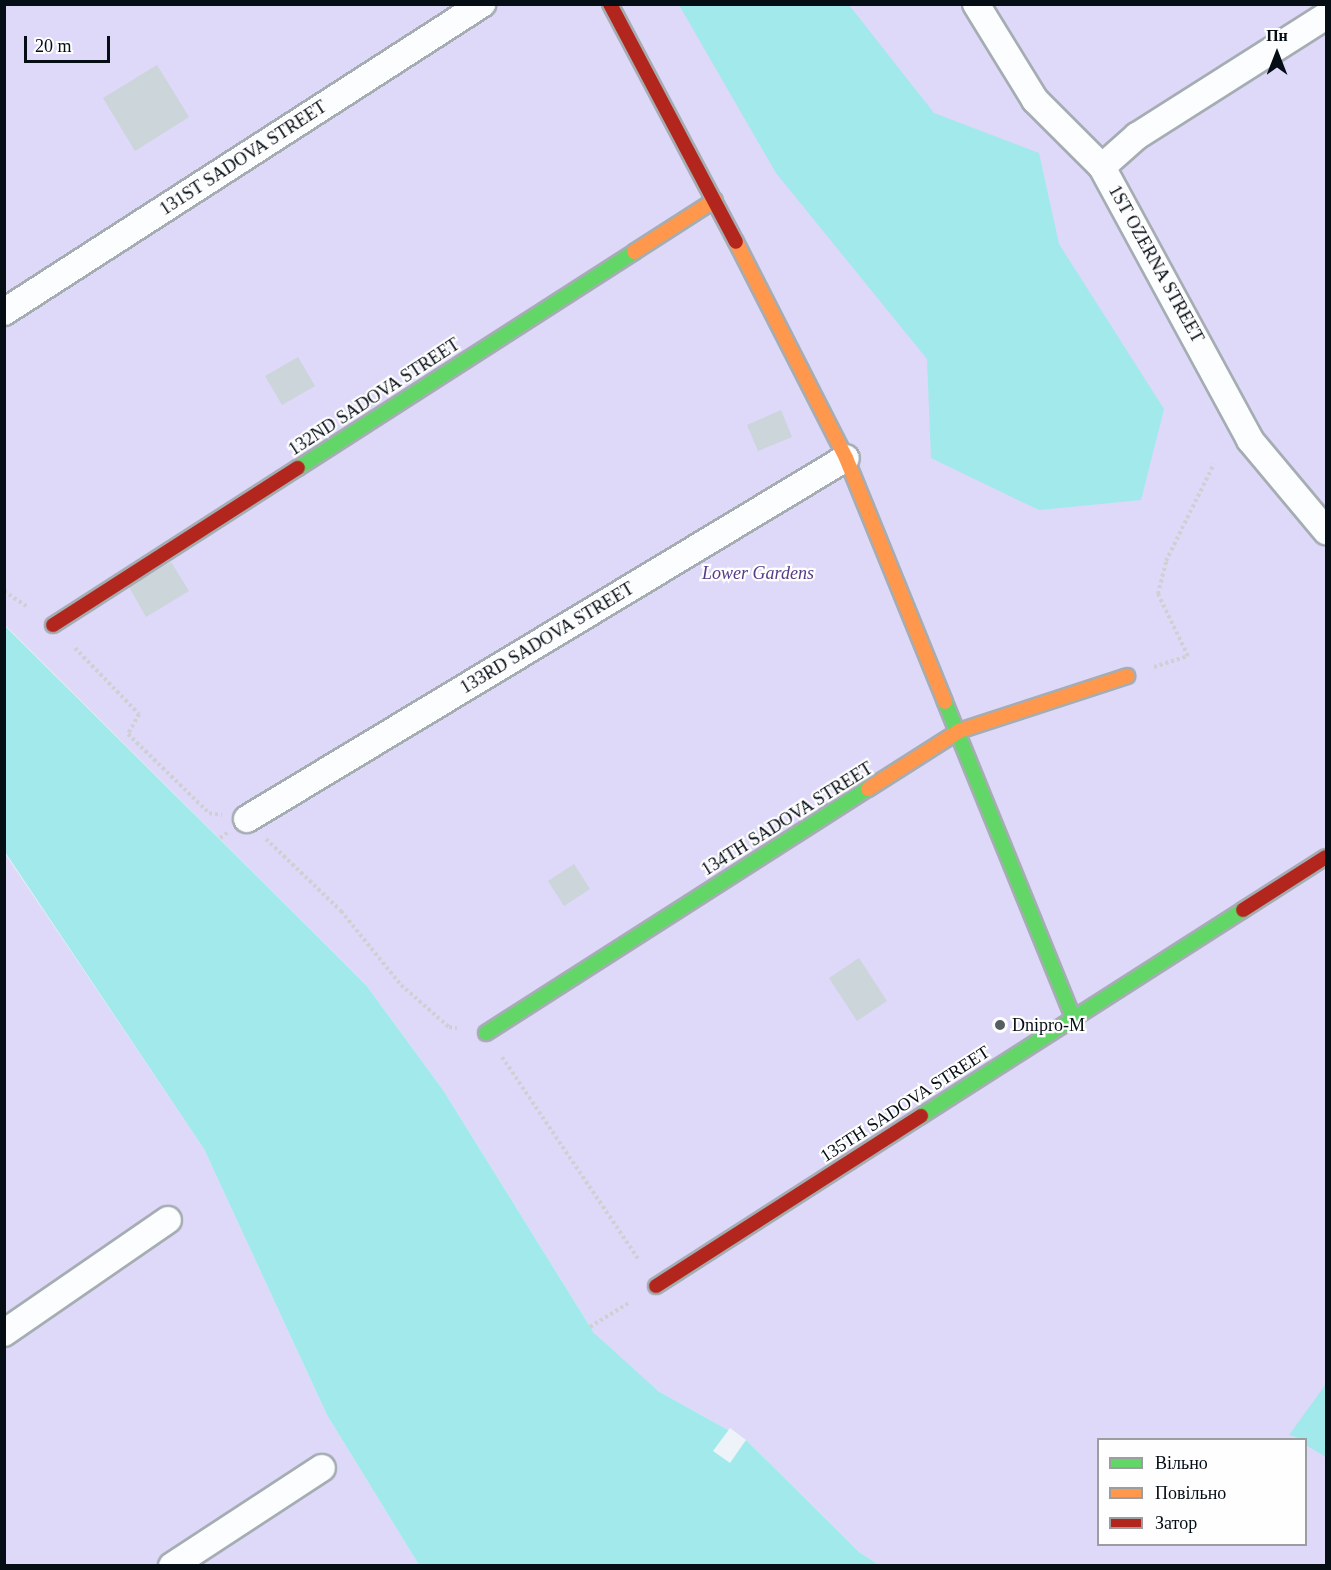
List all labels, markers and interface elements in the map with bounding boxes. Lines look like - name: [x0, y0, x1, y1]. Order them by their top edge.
- scale bar: [27, 24, 112, 62]
- north arrow: [1247, 24, 1307, 84]
- text: Пн: [1266, 27, 1288, 44]
- text: 20 m: [35, 36, 72, 56]
- street label: 131ST SADOVA STREET: [155, 96, 331, 220]
- street label: 1ST OZERNA STREET: [1103, 181, 1209, 347]
- street label: 132ND SADOVA STREET: [284, 333, 464, 461]
- park label: Lower Gardens: [702, 562, 814, 584]
- street label: 133RD SADOVA STREET: [456, 577, 638, 699]
- street label: 134TH SADOVA STREET: [697, 757, 877, 881]
- place label: Dnipro-M: [1012, 1014, 1085, 1036]
- marker: Dnipro-M: [993, 1018, 1007, 1032]
- street label: 135TH SADOVA STREET: [816, 1041, 994, 1167]
- legend: [1097, 1438, 1307, 1546]
- text: Вільно: [1155, 1453, 1208, 1473]
- text: Повільно: [1155, 1483, 1226, 1503]
- text: Затор: [1155, 1513, 1197, 1533]

